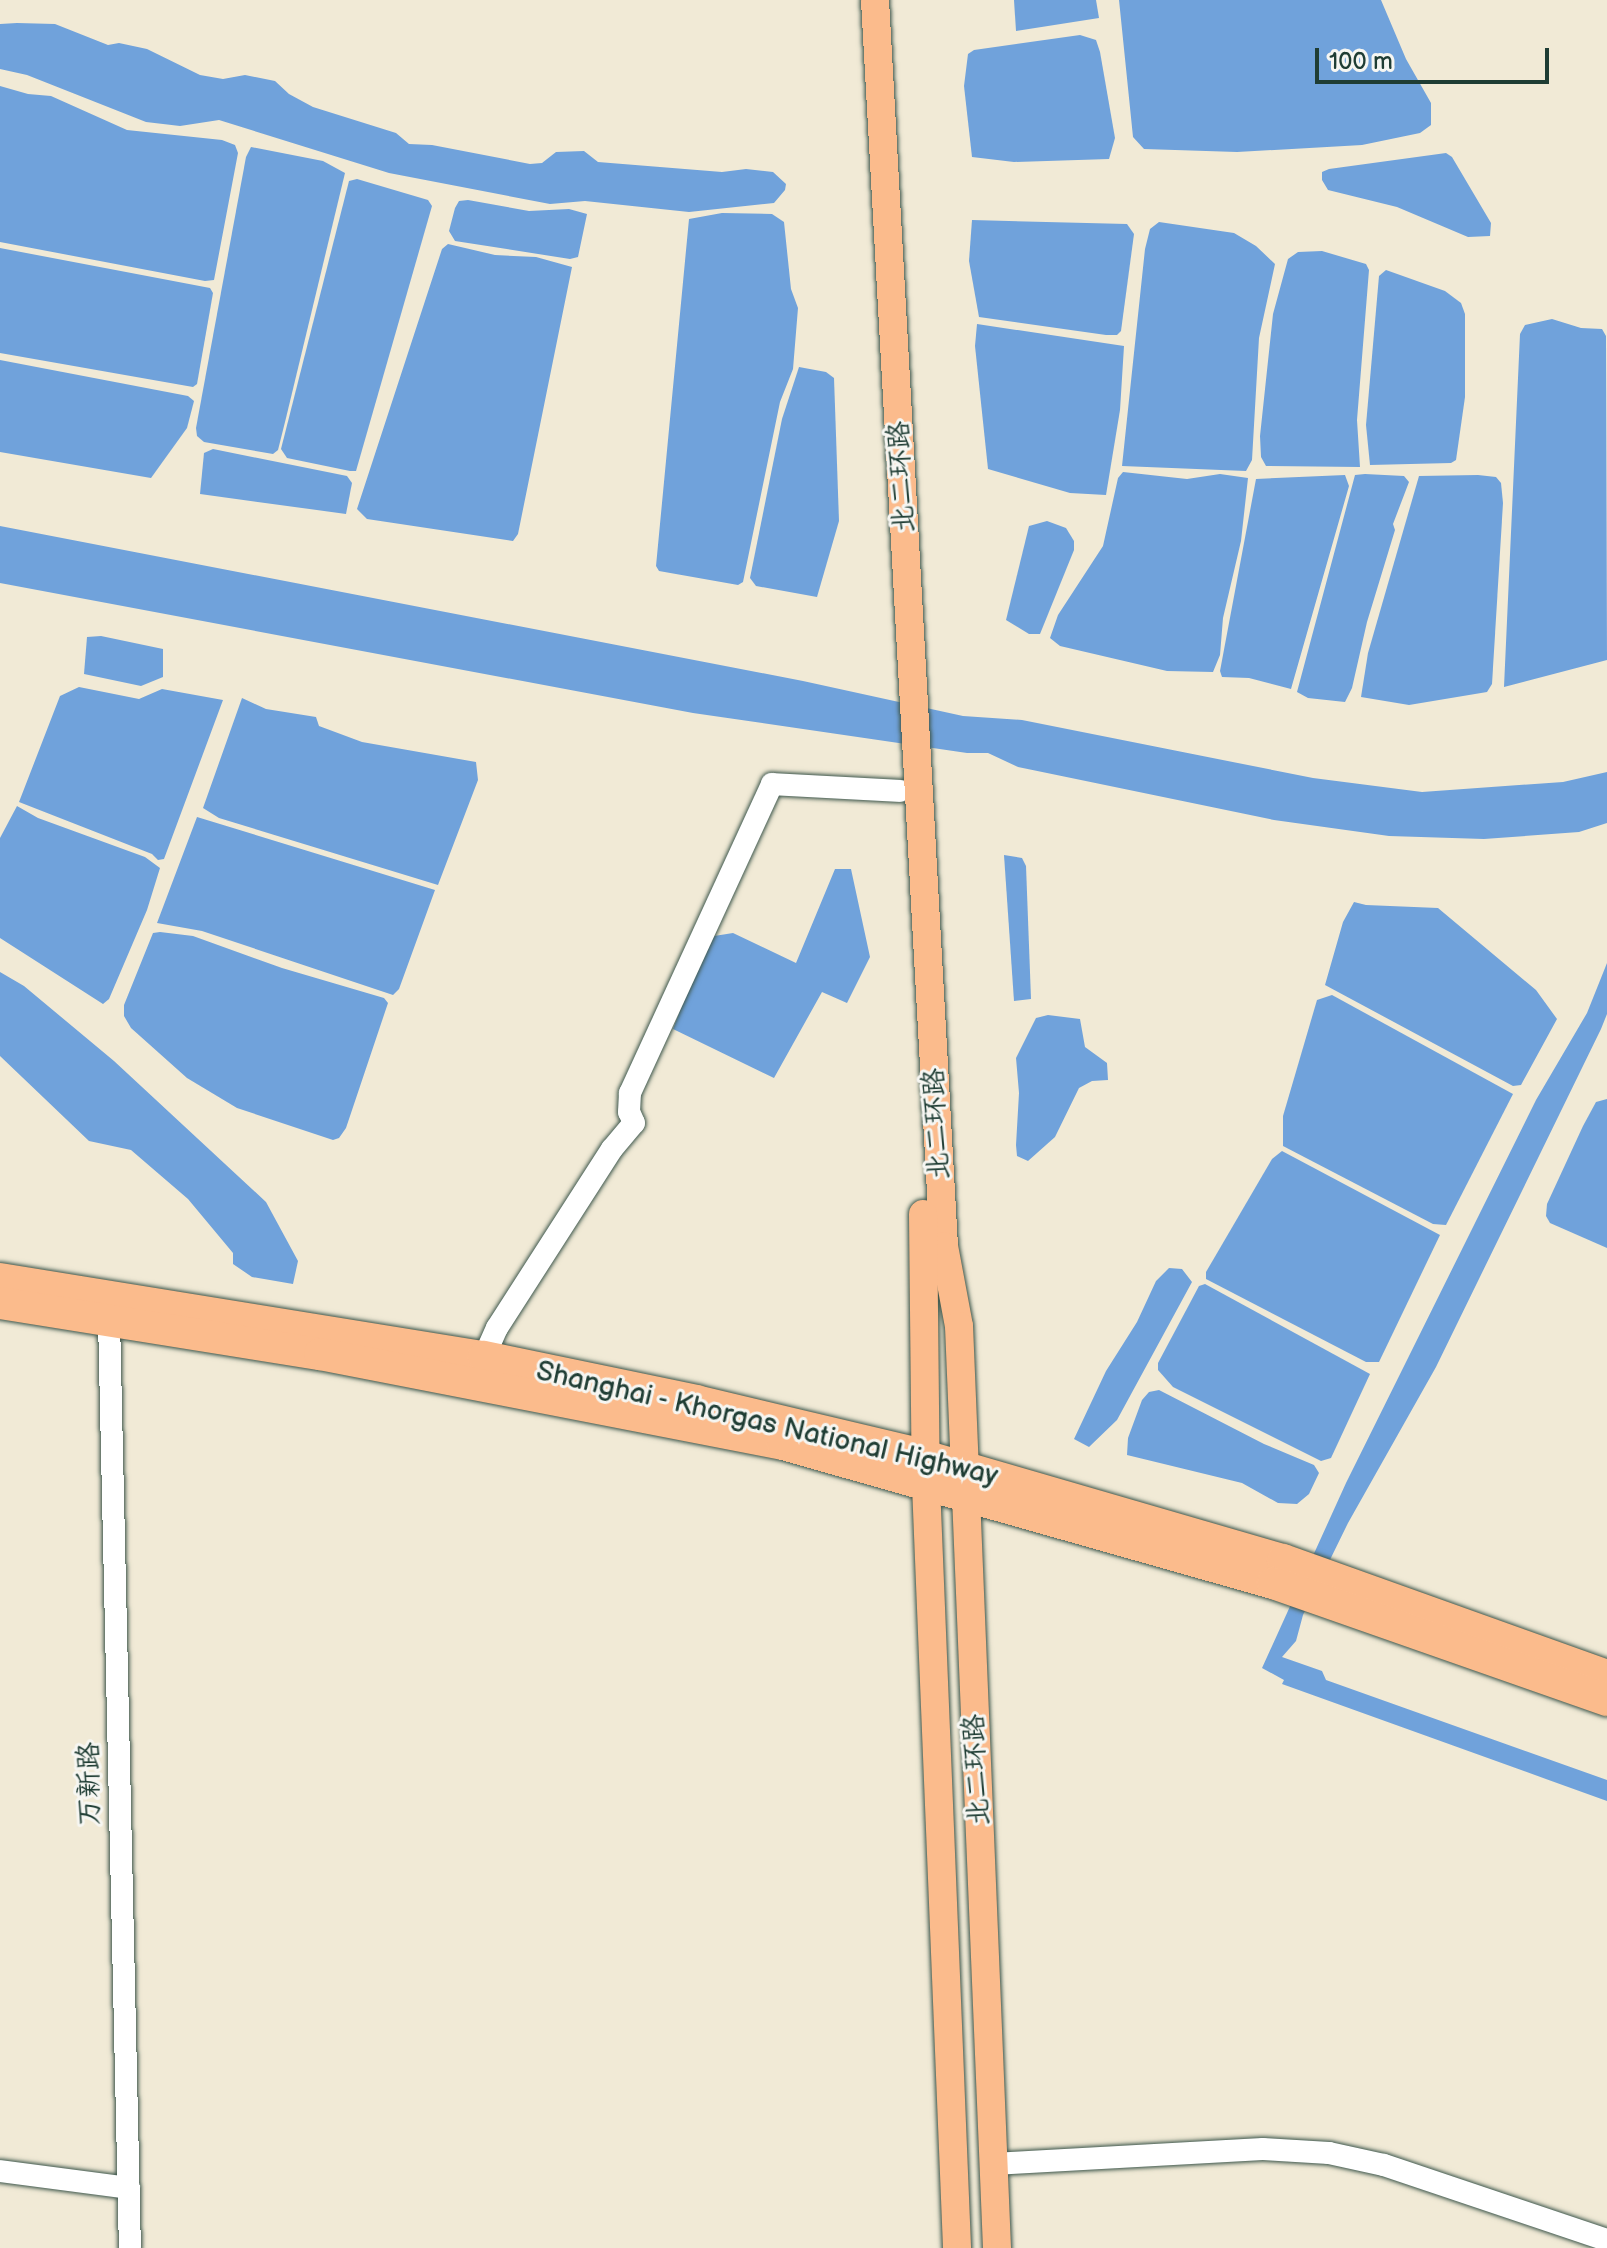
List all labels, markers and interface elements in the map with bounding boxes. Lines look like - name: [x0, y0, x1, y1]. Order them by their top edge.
- scale bar: [1319, 32, 1553, 82]
- text: 100 m: [1329, 47, 1393, 76]
- street label: 北二环路: [882, 420, 922, 534]
- street label: 北二环路: [917, 1067, 957, 1181]
- street label: Shanghai - Khorgas National Highway: [532, 1354, 1002, 1494]
- street label: 北二环路: [957, 1713, 997, 1827]
- street label: 万新路: [72, 1742, 108, 1826]

